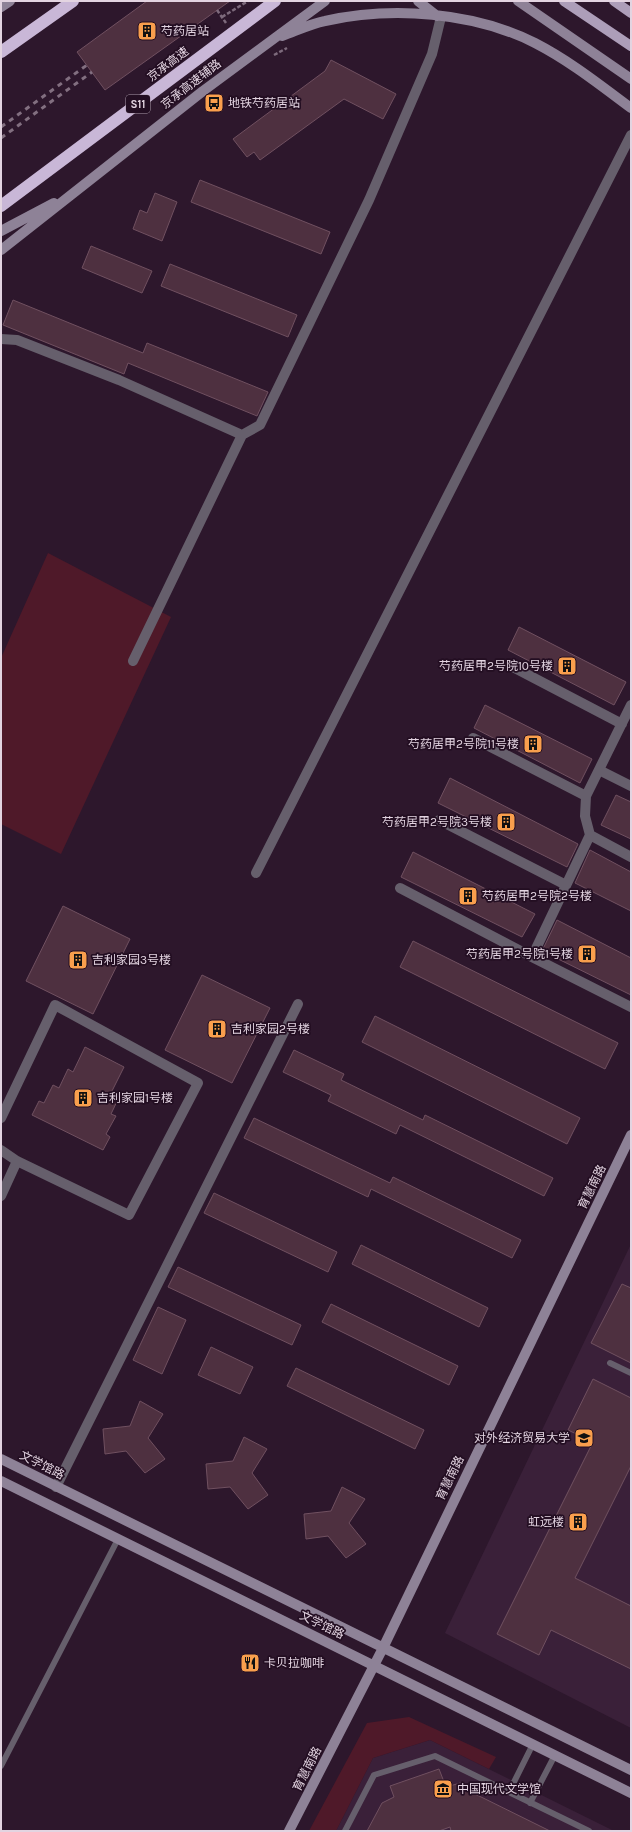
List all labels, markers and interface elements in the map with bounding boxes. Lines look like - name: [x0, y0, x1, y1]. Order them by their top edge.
- building icon: 芍药居站: [136, 20, 158, 42]
- place label: 芍药居站: [161, 24, 209, 38]
- street label: 京承高速: [145, 44, 191, 84]
- street label: 京承高速辅路: [158, 56, 224, 112]
- bus stop icon: 地铁芍药居站: [203, 92, 225, 114]
- road number: S11: [126, 95, 150, 113]
- place label: 地铁芍药居站: [228, 96, 300, 110]
- building icon: 芍药居甲2号院10号楼: [556, 655, 578, 677]
- place label: 芍药居甲2号院10号楼: [439, 659, 553, 673]
- building icon: 芍药居甲2号院11号楼: [522, 733, 544, 755]
- place label: 芍药居甲2号院11号楼: [408, 737, 519, 751]
- building icon: 芍药居甲2号院3号楼: [495, 811, 517, 833]
- place label: 芍药居甲2号院3号楼: [382, 815, 492, 829]
- building icon: 芍药居甲2号院2号楼: [457, 885, 479, 907]
- place label: 芍药居甲2号院2号楼: [482, 889, 592, 903]
- building icon: 芍药居甲2号院1号楼: [576, 943, 598, 965]
- place label: 芍药居甲2号院1号楼: [466, 947, 573, 961]
- building icon: 吉利家园3号楼: [67, 949, 89, 971]
- place label: 吉利家园3号楼: [92, 953, 171, 967]
- building icon: 吉利家园2号楼: [206, 1018, 228, 1040]
- place label: 吉利家园2号楼: [231, 1022, 310, 1036]
- building icon: 吉利家园1号楼: [72, 1087, 94, 1109]
- place label: 吉利家园1号楼: [97, 1091, 173, 1105]
- street label: 育慧南路: [575, 1162, 609, 1212]
- school or university icon: 对外经济贸易大学: [573, 1427, 595, 1449]
- place label: 对外经济贸易大学: [474, 1431, 570, 1445]
- street label: 文学馆路: [17, 1448, 67, 1482]
- street label: 育慧南路: [433, 1453, 467, 1503]
- building icon: 虹远楼: [567, 1511, 589, 1533]
- place label: 虹远楼: [528, 1515, 564, 1529]
- street label: 文学馆路: [297, 1608, 347, 1642]
- restaurant icon: 卡贝拉咖啡: [239, 1652, 261, 1674]
- place label: 卡贝拉咖啡: [264, 1656, 324, 1670]
- street label: 育慧南路: [290, 1744, 324, 1794]
- museum icon: 中国现代文学馆: [432, 1778, 454, 1800]
- place label: 中国现代文学馆: [457, 1782, 541, 1796]

